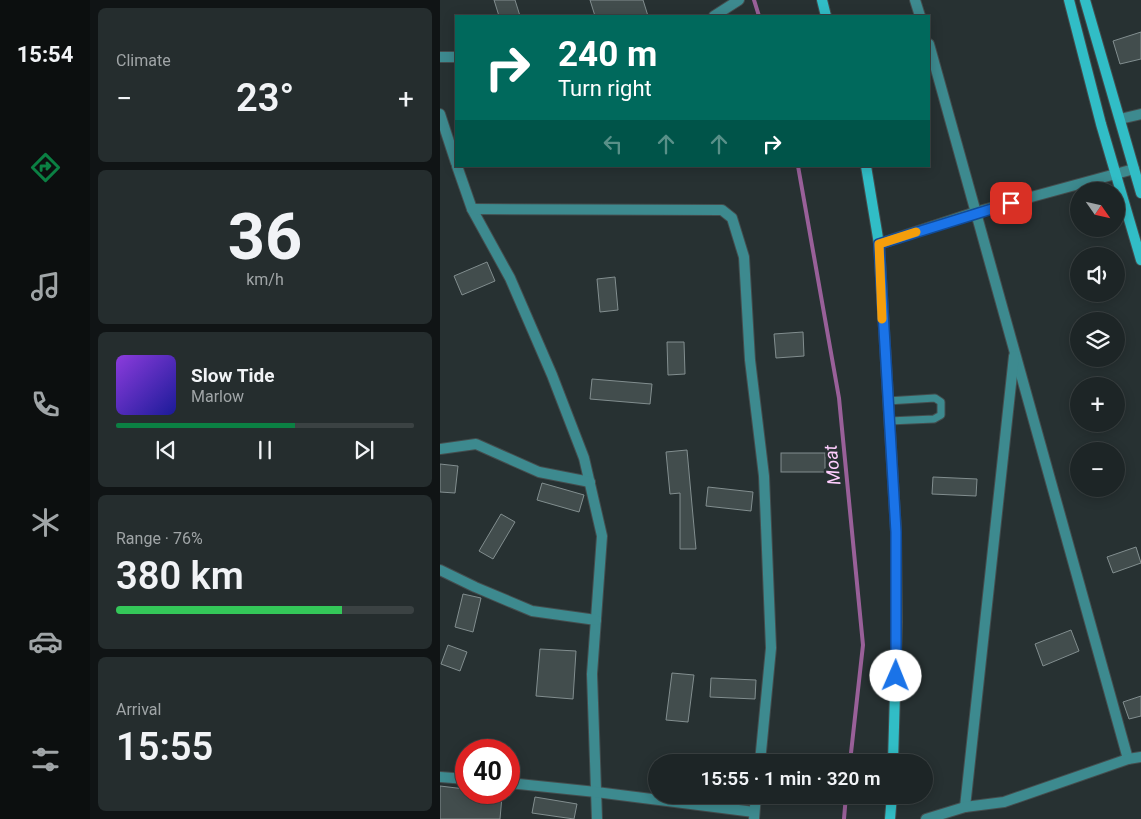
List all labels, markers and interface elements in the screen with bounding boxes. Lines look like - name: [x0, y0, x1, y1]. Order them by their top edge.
- text: 240 m: [558, 34, 657, 75]
- icon: right: [475, 35, 540, 100]
- text: 15:54: [17, 42, 73, 67]
- text: Climate: [116, 51, 171, 70]
- text: 23°: [236, 76, 294, 120]
- text: Turn right: [558, 76, 652, 101]
- text: −: [116, 82, 132, 115]
- text: +: [398, 82, 414, 115]
- icon: left: [599, 130, 627, 158]
- icon: ahead: [652, 130, 680, 158]
- icon: ahead: [705, 130, 733, 158]
- icon: right: [758, 130, 786, 158]
- icon: directions: [28, 150, 63, 185]
- pin: [990, 182, 1032, 224]
- north arrow: [1070, 182, 1125, 238]
- map controls: [1070, 182, 1125, 497]
- icon: arrive: [997, 189, 1025, 217]
- text: 36: [228, 199, 302, 275]
- button: sound: [1070, 247, 1125, 302]
- icon: music: [28, 269, 63, 304]
- text: km/h: [246, 270, 284, 289]
- button: layers: [1070, 312, 1125, 367]
- text: Slow Tide: [191, 364, 274, 387]
- button: +: [1070, 377, 1125, 432]
- icon: phone: [28, 387, 63, 422]
- text: Marlow: [191, 387, 244, 406]
- icon: previous: [152, 436, 180, 464]
- icon: pause: [251, 436, 279, 464]
- icon: next: [350, 436, 378, 464]
- button: −: [1070, 442, 1125, 497]
- water label: Moat: [819, 444, 845, 486]
- icon: climate: [28, 505, 63, 540]
- text: Range · 76%: [116, 529, 203, 548]
- text: 380 km: [116, 554, 244, 598]
- icon: car: [28, 624, 63, 659]
- position arrow: [869, 649, 921, 701]
- text: Arrival: [116, 700, 161, 719]
- text: 15:55: [116, 725, 213, 769]
- speed limit sign: 40: [455, 739, 520, 804]
- icon: filters: [28, 742, 63, 777]
- text: 15:55 · 1 min · 320 m: [700, 767, 881, 790]

